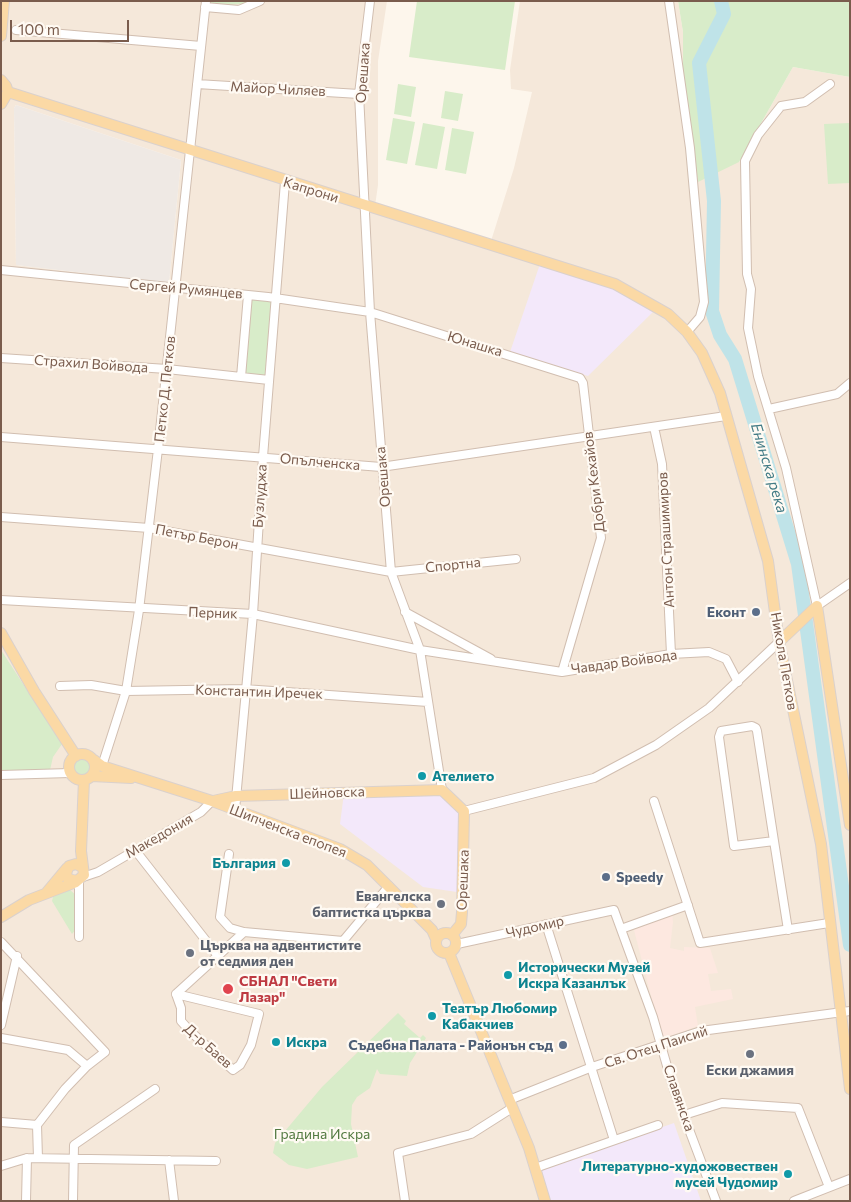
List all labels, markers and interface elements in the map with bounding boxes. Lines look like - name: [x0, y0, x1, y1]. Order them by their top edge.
- scale bar: [12, 10, 131, 42]
- text: 100 m: [18, 20, 60, 38]
- street label: Орешака: [353, 42, 373, 104]
- street label: Майор Чиляев: [230, 78, 326, 100]
- street label: Капрони: [281, 174, 341, 206]
- street label: Сергей Румянцев: [129, 276, 243, 302]
- street label: Юнашка: [445, 328, 505, 360]
- street label: Петко Д. Петков: [151, 335, 179, 443]
- street label: Страхил Войвода: [33, 352, 149, 376]
- water label: Енинска река: [747, 421, 791, 515]
- street label: Добри Кехайов: [579, 431, 609, 533]
- street label: Орешака: [372, 446, 394, 508]
- street label: Опълченска: [279, 450, 361, 474]
- street label: Бузлуджа: [249, 464, 271, 528]
- street label: Антон Страшимиров: [654, 472, 678, 608]
- street label: Петър Берон: [154, 521, 240, 553]
- street label: Спортна: [424, 554, 482, 576]
- street label: Перник: [188, 604, 238, 622]
- place label: Еконт: [707, 604, 746, 620]
- marker: Еконт: [750, 606, 762, 618]
- street label: Никола Петков: [767, 611, 801, 711]
- street label: Чавдар Войвода: [570, 646, 678, 678]
- street label: Константин Иречек: [195, 681, 323, 703]
- place label: Ателието: [432, 768, 494, 784]
- marker: Ателието: [416, 770, 428, 782]
- street label: Шейновска: [289, 783, 365, 803]
- street label: Шипченска епопея: [227, 801, 349, 861]
- street label: Македония: [122, 810, 196, 862]
- street label: Орешака: [454, 849, 472, 911]
- place label: България: [212, 855, 276, 871]
- marker: България: [280, 857, 292, 869]
- place label: Speedy: [616, 869, 663, 885]
- marker: Speedy: [600, 871, 612, 883]
- place label: Евангелска баптистка църква: [312, 888, 431, 920]
- marker: Евангелска баптистка църква: [435, 898, 447, 910]
- street label: Чудомир: [504, 912, 566, 942]
- place label: Църква на адвентистите от седмия ден: [200, 937, 361, 970]
- marker: Църква на адвентистите от седмия ден: [184, 947, 196, 959]
- place label: Исторически Музей Искра Казанлък: [518, 959, 651, 992]
- marker: Исторически Музей Искра Казанлък: [502, 969, 514, 981]
- place label: СБНАЛ "Свeти Лазар": [239, 973, 337, 1006]
- marker: СБНАЛ "Свeти Лазар": [221, 982, 235, 996]
- place label: Театър Любомир Кабакчиев: [442, 1000, 557, 1032]
- marker: Театър Любомир Кабакчиев: [426, 1010, 438, 1022]
- street label: Д-р Баев: [181, 1020, 235, 1072]
- street label: Св. Отец Паисий: [602, 1022, 710, 1072]
- place label: Искра: [286, 1034, 327, 1050]
- marker: Искра: [270, 1036, 282, 1048]
- place label: Съдебна Палата - Районън съд: [348, 1037, 553, 1053]
- marker: Съдебна Палата - Районън съд: [557, 1039, 569, 1051]
- marker: Ески джамия: [744, 1048, 756, 1060]
- street label: Славянска: [660, 1062, 698, 1134]
- place label: Ески джамия: [706, 1062, 794, 1078]
- park label: Градина Искра: [274, 1126, 370, 1142]
- place label: Литературно-художовествен мусей Чудомир: [582, 1158, 778, 1190]
- marker: Литературно-художовествен мусей Чудомир: [782, 1168, 794, 1180]

